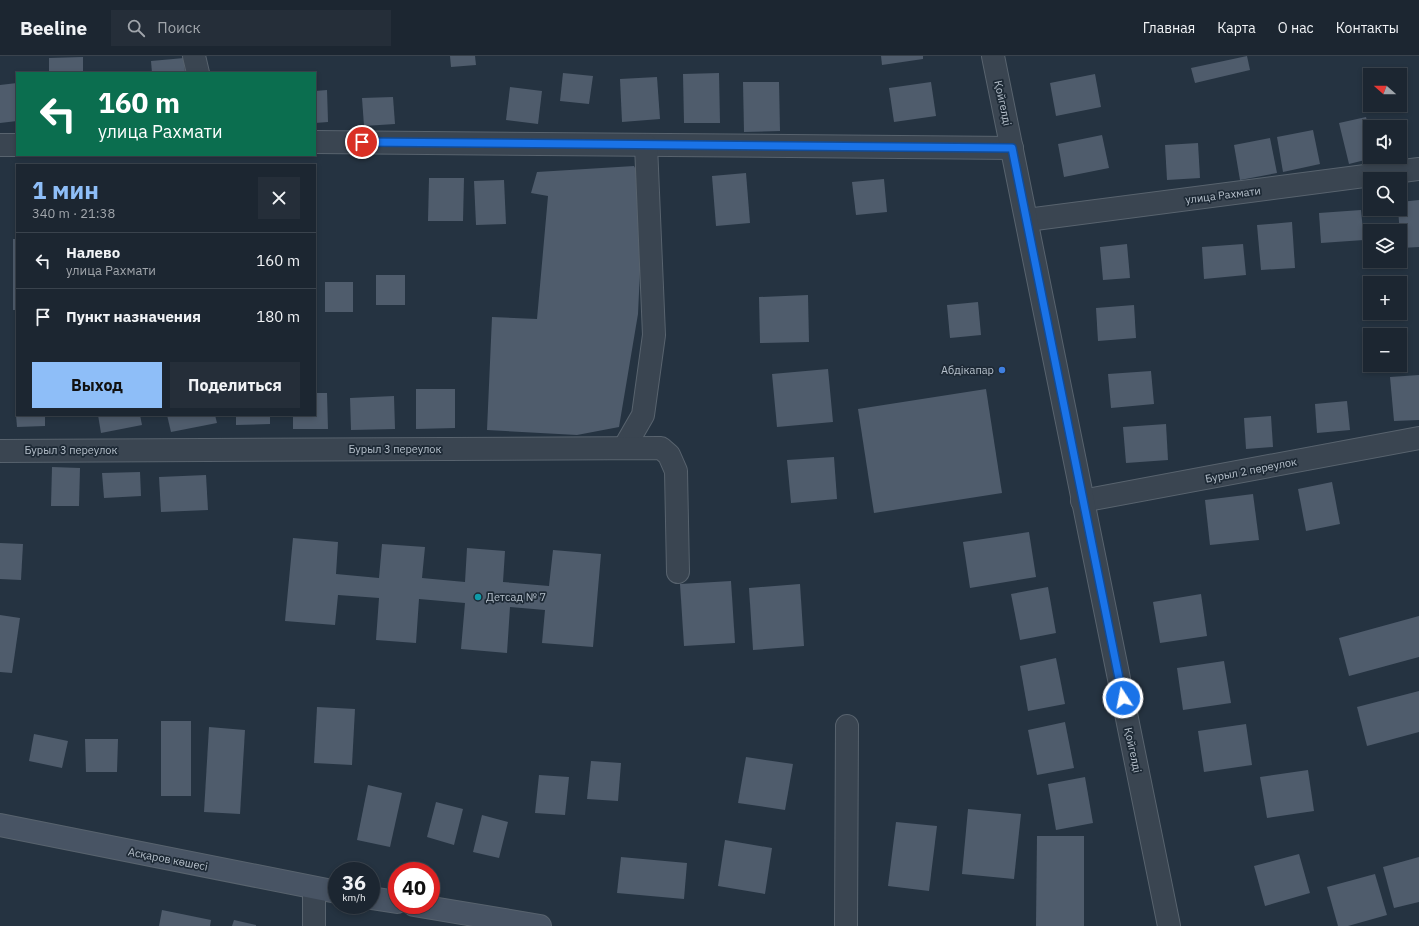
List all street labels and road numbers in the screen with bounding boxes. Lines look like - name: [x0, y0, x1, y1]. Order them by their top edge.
- street label: Қойгелді: [991, 79, 1015, 127]
- street label: улица Рахмати: [1184, 183, 1262, 207]
- street label: Бурыл 3 переулок: [348, 442, 442, 456]
- street label: Бурыл 3 переулок: [24, 443, 118, 457]
- street label: Бурыл 2 переулок: [1204, 454, 1298, 486]
- street label: Қойгелді: [1121, 726, 1145, 774]
- street label: Асқаров көшесі: [127, 844, 209, 874]

